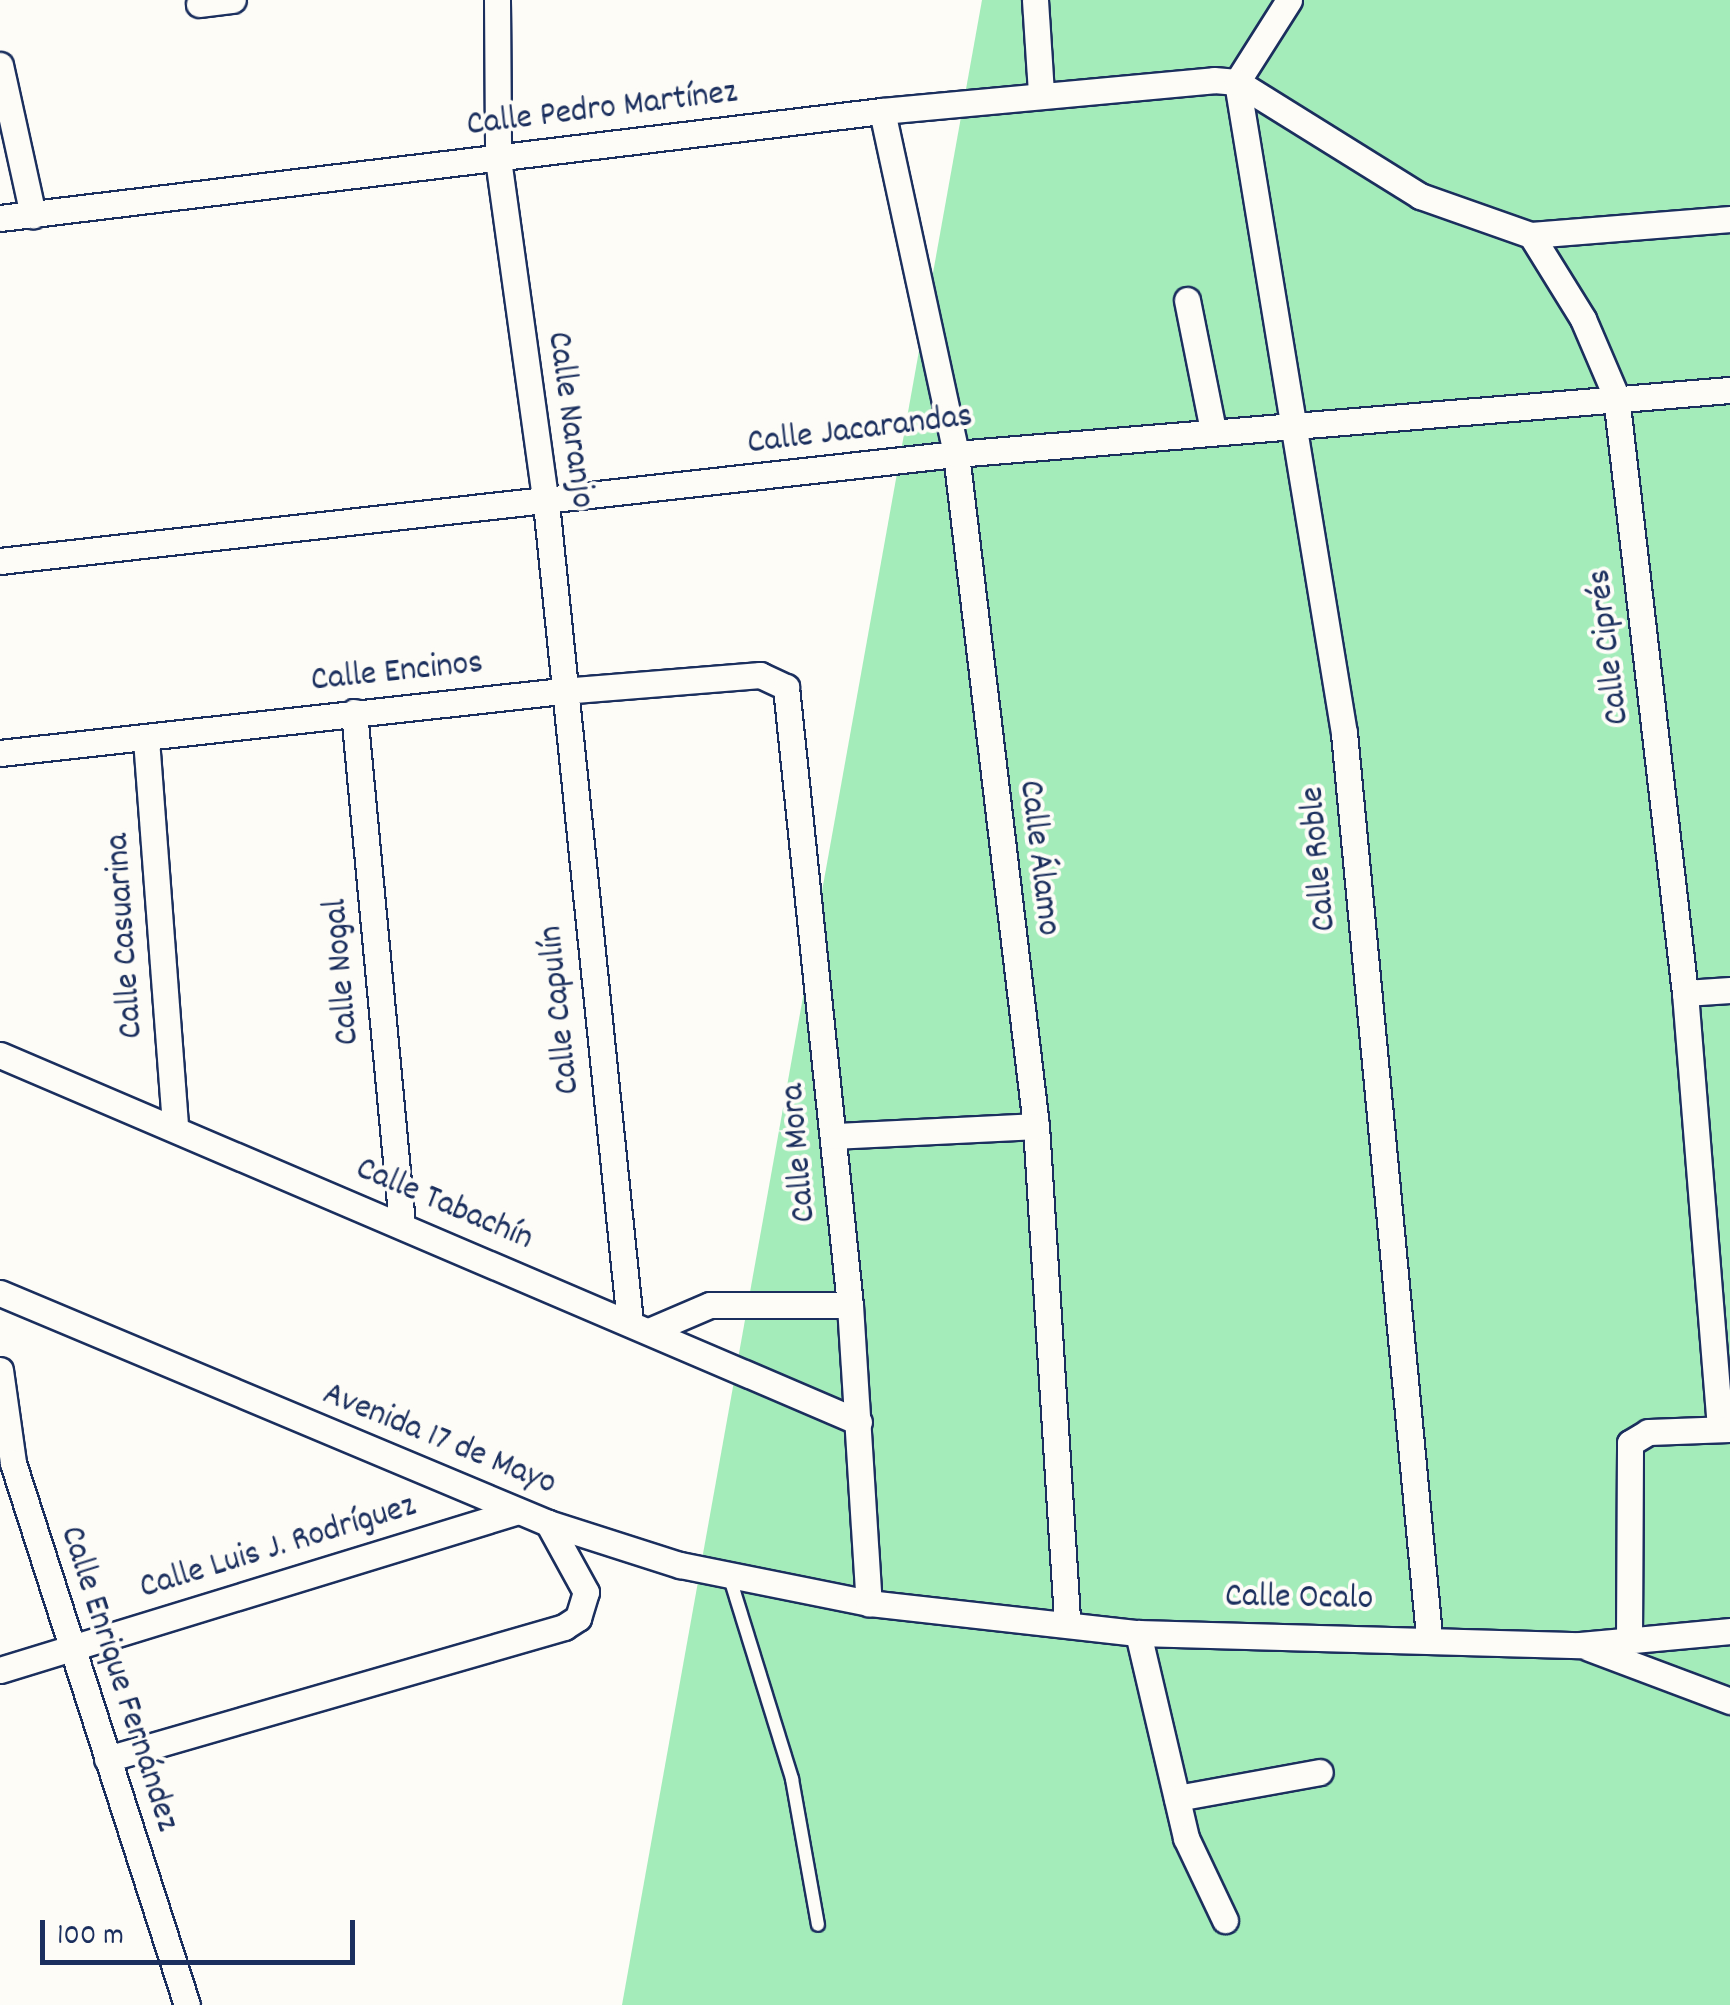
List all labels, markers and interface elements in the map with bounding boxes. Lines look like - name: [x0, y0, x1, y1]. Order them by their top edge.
- street label: Calle Pedro Martínez: [464, 73, 740, 147]
- street label: Calle Naranjo: [536, 329, 602, 511]
- street label: Calle Jacarandas: [745, 396, 975, 466]
- street label: Calle Ciprés: [1580, 567, 1640, 727]
- street label: Calle Encinos: [309, 643, 485, 703]
- street label: Calle Álamo: [1008, 778, 1068, 938]
- street label: Calle Roble: [1293, 785, 1347, 933]
- street label: Calle Casuarina: [98, 832, 154, 1040]
- street label: Calle Nogal: [316, 897, 370, 1047]
- street label: Calle Capulín: [531, 923, 591, 1097]
- street label: Calle Mora: [773, 1082, 827, 1224]
- street label: Calle Tabachín: [349, 1149, 539, 1261]
- street label: Avenida 17 de Mayo: [316, 1374, 562, 1506]
- street label: Calle Luis J. Rodríguez: [135, 1486, 421, 1610]
- street label: Calle Enrique Fernández: [49, 1521, 187, 1837]
- street label: Calle Ocalo: [1225, 1577, 1373, 1621]
- scale bar: [45, 1900, 360, 1962]
- text: 100 m: [57, 1916, 124, 1959]

